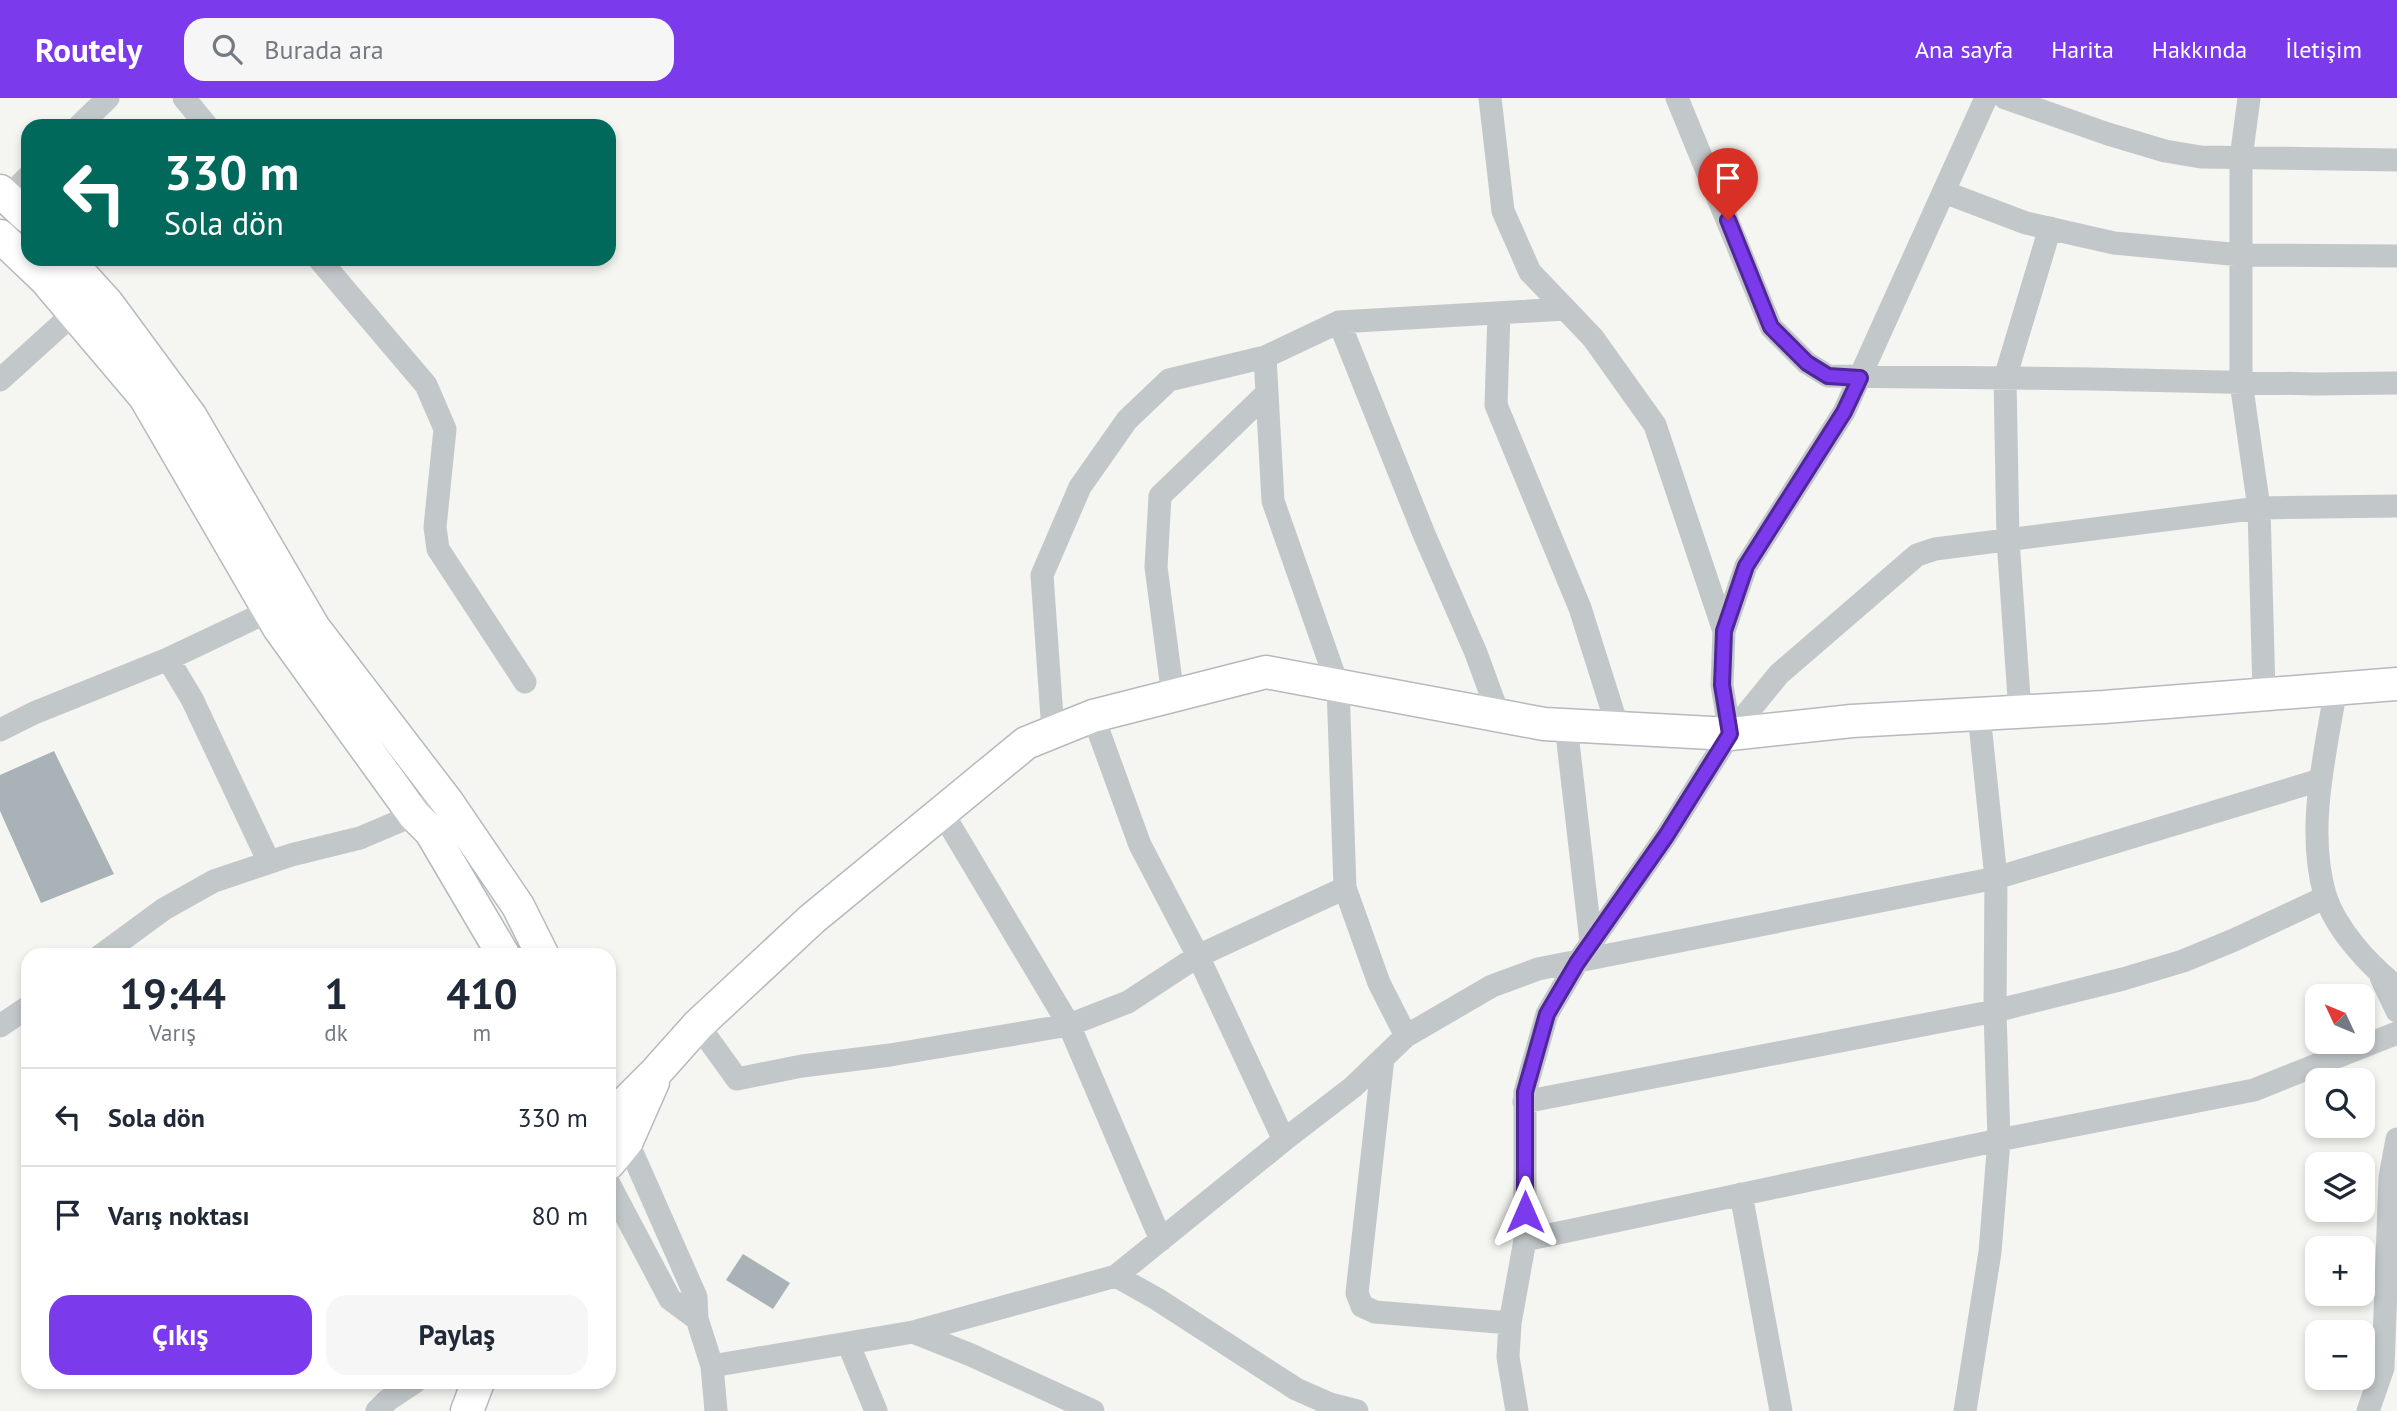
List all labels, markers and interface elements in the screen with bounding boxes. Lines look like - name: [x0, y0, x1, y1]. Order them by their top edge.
- search box: [184, 18, 674, 81]
- text: Routely: [35, 28, 142, 71]
- icon: search: [208, 30, 246, 68]
- text: Burada ara: [264, 33, 384, 66]
- text: Ana sayfa: [1915, 34, 2013, 65]
- text: Harita: [2051, 34, 2114, 65]
- text: Hakkında: [2152, 34, 2247, 65]
- text: İletişim: [2285, 34, 2362, 65]
- text: 330 m: [164, 140, 299, 204]
- icon: left: [49, 147, 140, 238]
- pin: [1698, 148, 1758, 220]
- icon: arrive: [1709, 159, 1747, 197]
- text: Sola dön: [164, 202, 284, 244]
- text: 19:44: [119, 966, 226, 1021]
- text: 1: [324, 966, 348, 1021]
- text: 410: [446, 966, 518, 1021]
- north arrow: [2305, 984, 2375, 1054]
- map controls: [2305, 984, 2375, 1390]
- text: Varış: [149, 1018, 196, 1047]
- text: dk: [324, 1018, 348, 1047]
- text: m: [473, 1018, 491, 1047]
- button: search: [2305, 1068, 2375, 1138]
- icon: left: [49, 1098, 87, 1136]
- text: Sola dön: [108, 1101, 205, 1134]
- text: 330 m: [517, 1101, 588, 1134]
- button: layers: [2305, 1152, 2375, 1222]
- position arrow: [1488, 1175, 1562, 1249]
- icon: arrive: [49, 1196, 87, 1234]
- text: Varış noktası: [108, 1199, 250, 1232]
- text: 80 m: [532, 1199, 588, 1232]
- button: +: [2305, 1236, 2375, 1306]
- button: Çıkış: [49, 1295, 312, 1375]
- button: Paylaş: [326, 1295, 588, 1375]
- button: −: [2305, 1320, 2375, 1390]

